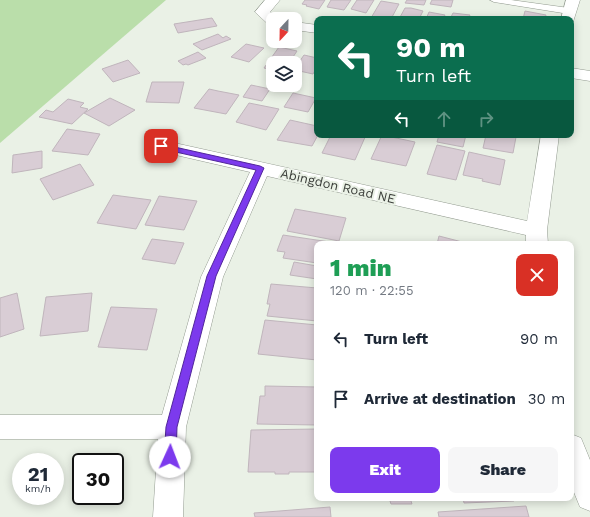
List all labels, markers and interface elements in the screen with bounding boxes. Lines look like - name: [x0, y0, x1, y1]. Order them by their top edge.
- north arrow: [266, 12, 302, 48]
- map controls: [266, 12, 302, 92]
- text: 90 m: [396, 31, 466, 64]
- icon: left: [330, 32, 382, 84]
- button: layers: [266, 56, 302, 92]
- text: Turn left: [396, 65, 471, 86]
- icon: left: [391, 108, 413, 130]
- icon: ahead: [433, 108, 455, 130]
- icon: right: [475, 108, 497, 130]
- pin: [144, 129, 178, 163]
- icon: arrive: [150, 135, 172, 157]
- street label: Abingdon Road NE: [279, 165, 397, 207]
- text: 1 min: [330, 254, 392, 282]
- button: close: [516, 254, 558, 296]
- text: 120 m · 22:55: [330, 283, 414, 298]
- icon: left: [330, 328, 352, 350]
- text: Turn left: [364, 330, 428, 348]
- text: 90 m: [520, 330, 558, 348]
- icon: arrive: [330, 388, 352, 410]
- text: Arrive at destination: [364, 390, 516, 408]
- text: 30 m: [528, 390, 565, 408]
- position arrow: [149, 436, 191, 478]
- button: Exit: [330, 447, 440, 493]
- button: Share: [448, 447, 558, 493]
- speed limit sign: 30: [72, 453, 124, 505]
- text: 21: [28, 462, 48, 486]
- text: km/h: [25, 483, 51, 494]

